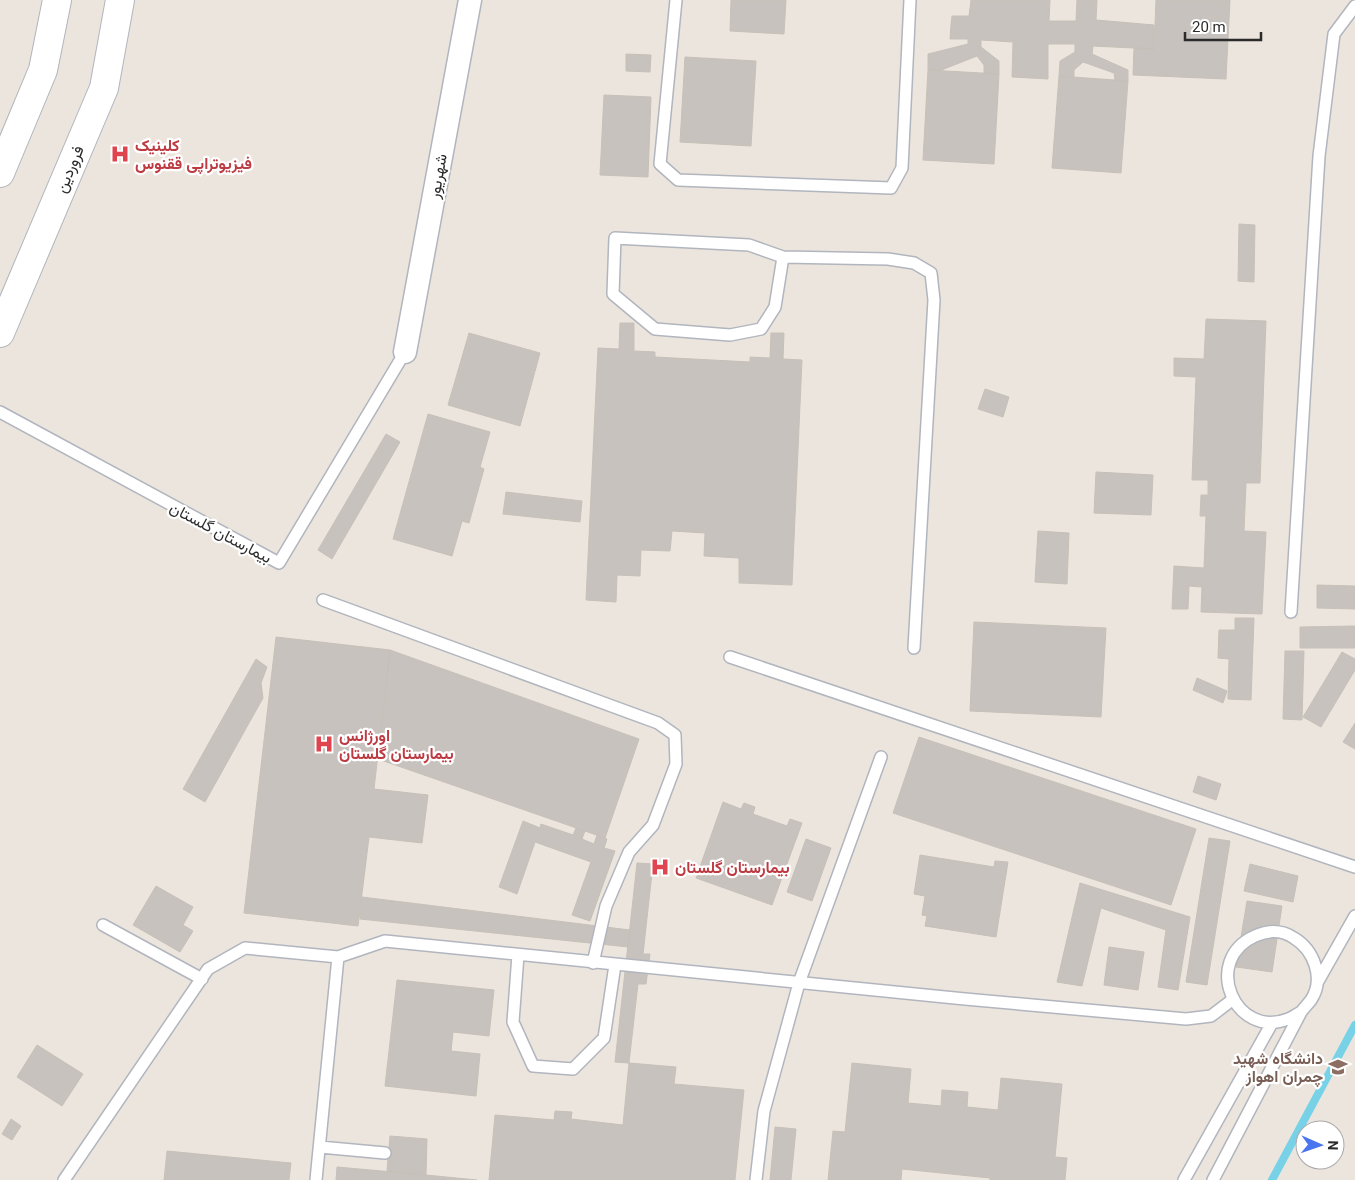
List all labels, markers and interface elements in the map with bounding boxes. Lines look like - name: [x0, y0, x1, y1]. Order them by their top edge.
- scale bar: [1185, 10, 1261, 42]
- text: 20 m: [1192, 18, 1226, 36]
- place label: کلینیک فیزیوتراپی ققنوس: [135, 136, 252, 175]
- street label: فروردین: [51, 143, 89, 196]
- hospital icon: کلینیک فیزیوتراپی ققنوس: [109, 143, 131, 165]
- street label: شهریور: [424, 152, 452, 201]
- street label: بیمارستان گلستان: [166, 498, 275, 568]
- place label: اورژانس بیمارستان گلستان: [339, 726, 454, 764]
- hospital icon: اورژانس بیمارستان گلستان: [313, 733, 335, 755]
- hospital icon: بیمارستان گلستان: [649, 856, 671, 878]
- place label: بیمارستان گلستان: [675, 858, 790, 878]
- place label: دانشگاه شهید چمران اهواز: [1233, 1049, 1323, 1088]
- school or university icon: دانشگاه شهید چمران اهواز: [1327, 1056, 1349, 1078]
- north arrow: [1295, 1120, 1345, 1170]
- text: N: [1325, 1140, 1341, 1151]

